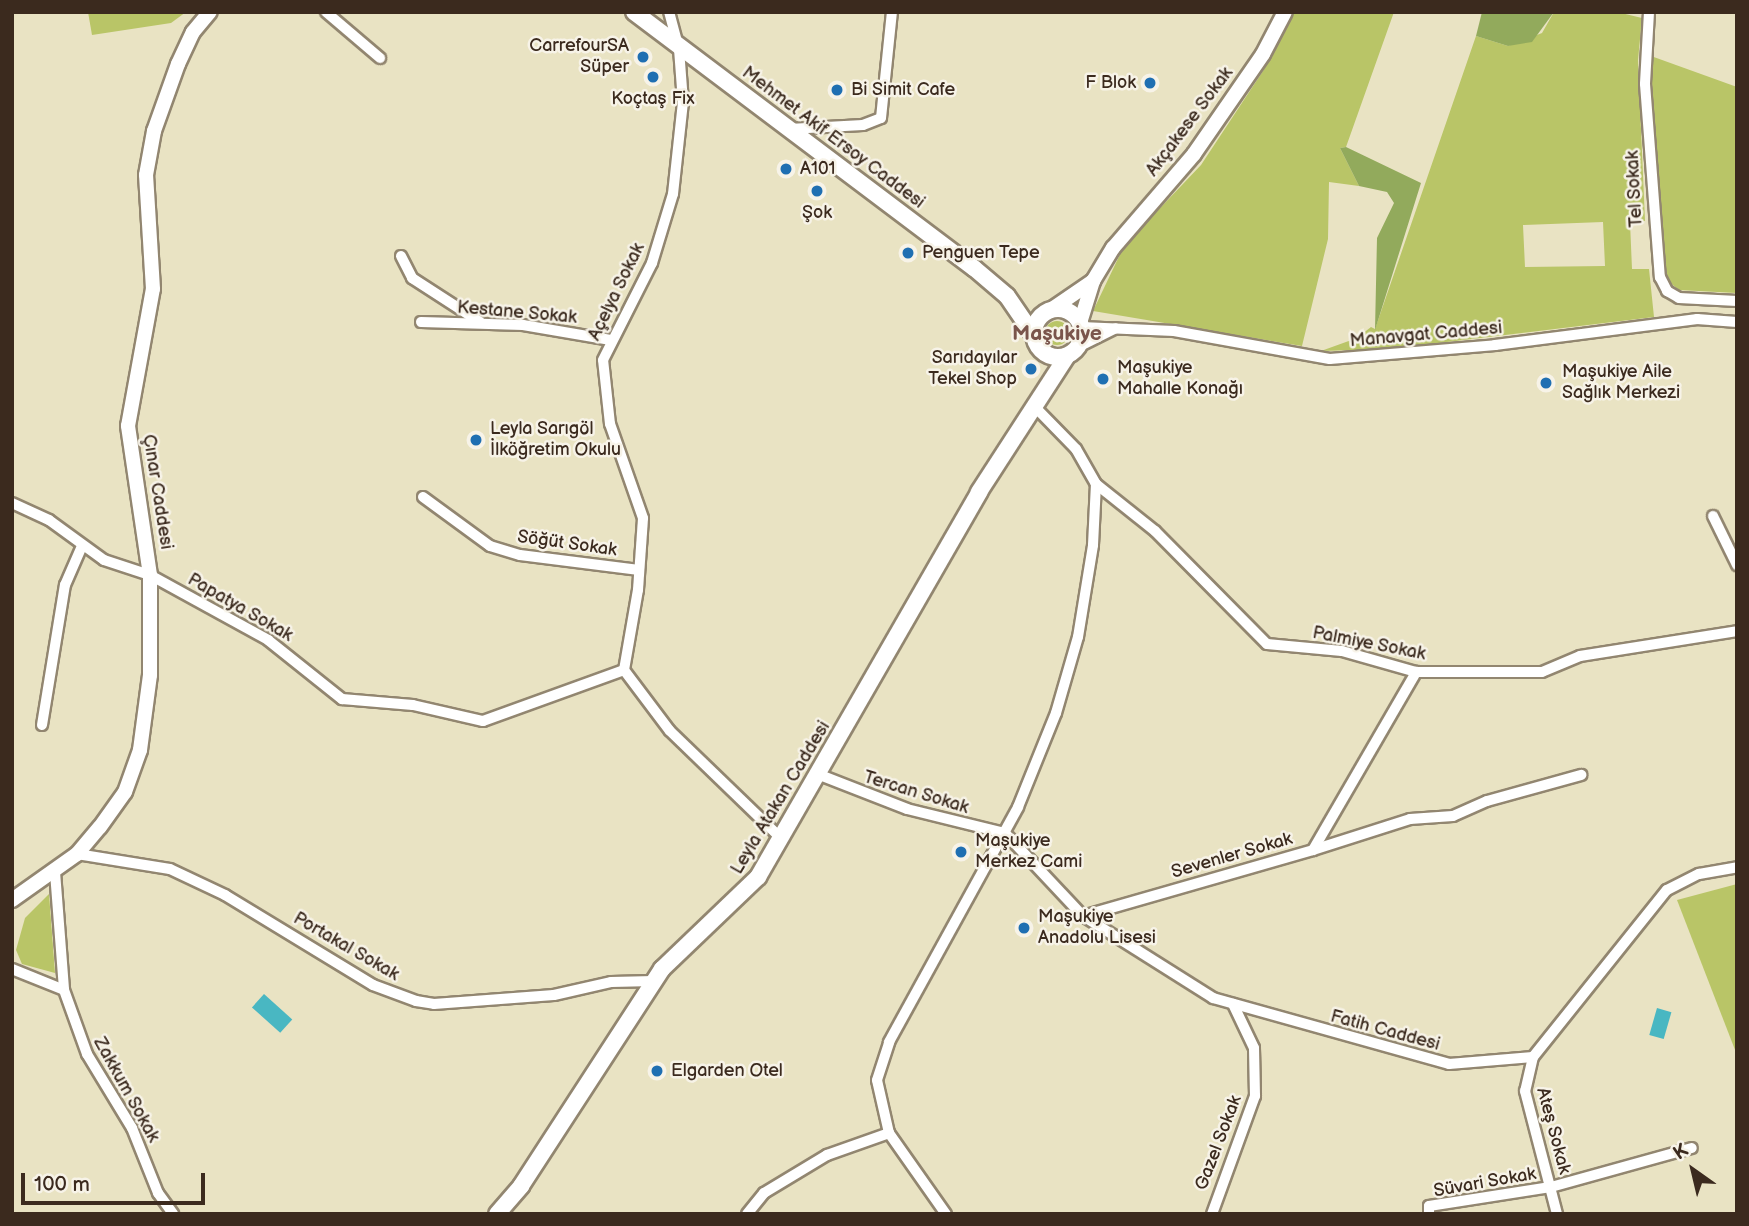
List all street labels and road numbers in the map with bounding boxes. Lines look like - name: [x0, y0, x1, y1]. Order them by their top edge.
- street label: Mehmet Akif Ersoy Caddesi: [737, 62, 929, 214]
- street label: Akçakese Sokak: [1142, 63, 1238, 181]
- street label: Tel Sokak: [1622, 150, 1648, 228]
- street label: Açelya Sokak: [584, 240, 650, 344]
- street label: Kestane Sokak: [456, 297, 578, 329]
- street label: Manavgat Caddesi: [1349, 318, 1503, 352]
- street label: Çınar Caddesi: [137, 433, 177, 551]
- street label: Söğüt Sokak: [516, 526, 618, 562]
- street label: Papatya Sokak: [183, 569, 297, 647]
- street label: Palmiye Sokak: [1310, 622, 1428, 666]
- street label: Leyla Atakan Caddesi: [727, 718, 835, 878]
- street label: Tercan Sokak: [861, 767, 971, 819]
- street label: Sevenler Sokak: [1169, 828, 1295, 884]
- street label: Portakal Sokak: [289, 908, 403, 986]
- street label: Fatih Caddesi: [1328, 1006, 1442, 1056]
- street label: Zakkum Sokak: [88, 1034, 164, 1146]
- street label: Ateş Sokak: [1531, 1085, 1575, 1177]
- street label: Gazel Sokak: [1191, 1092, 1247, 1194]
- street label: Süvari Sokak: [1432, 1163, 1538, 1203]

